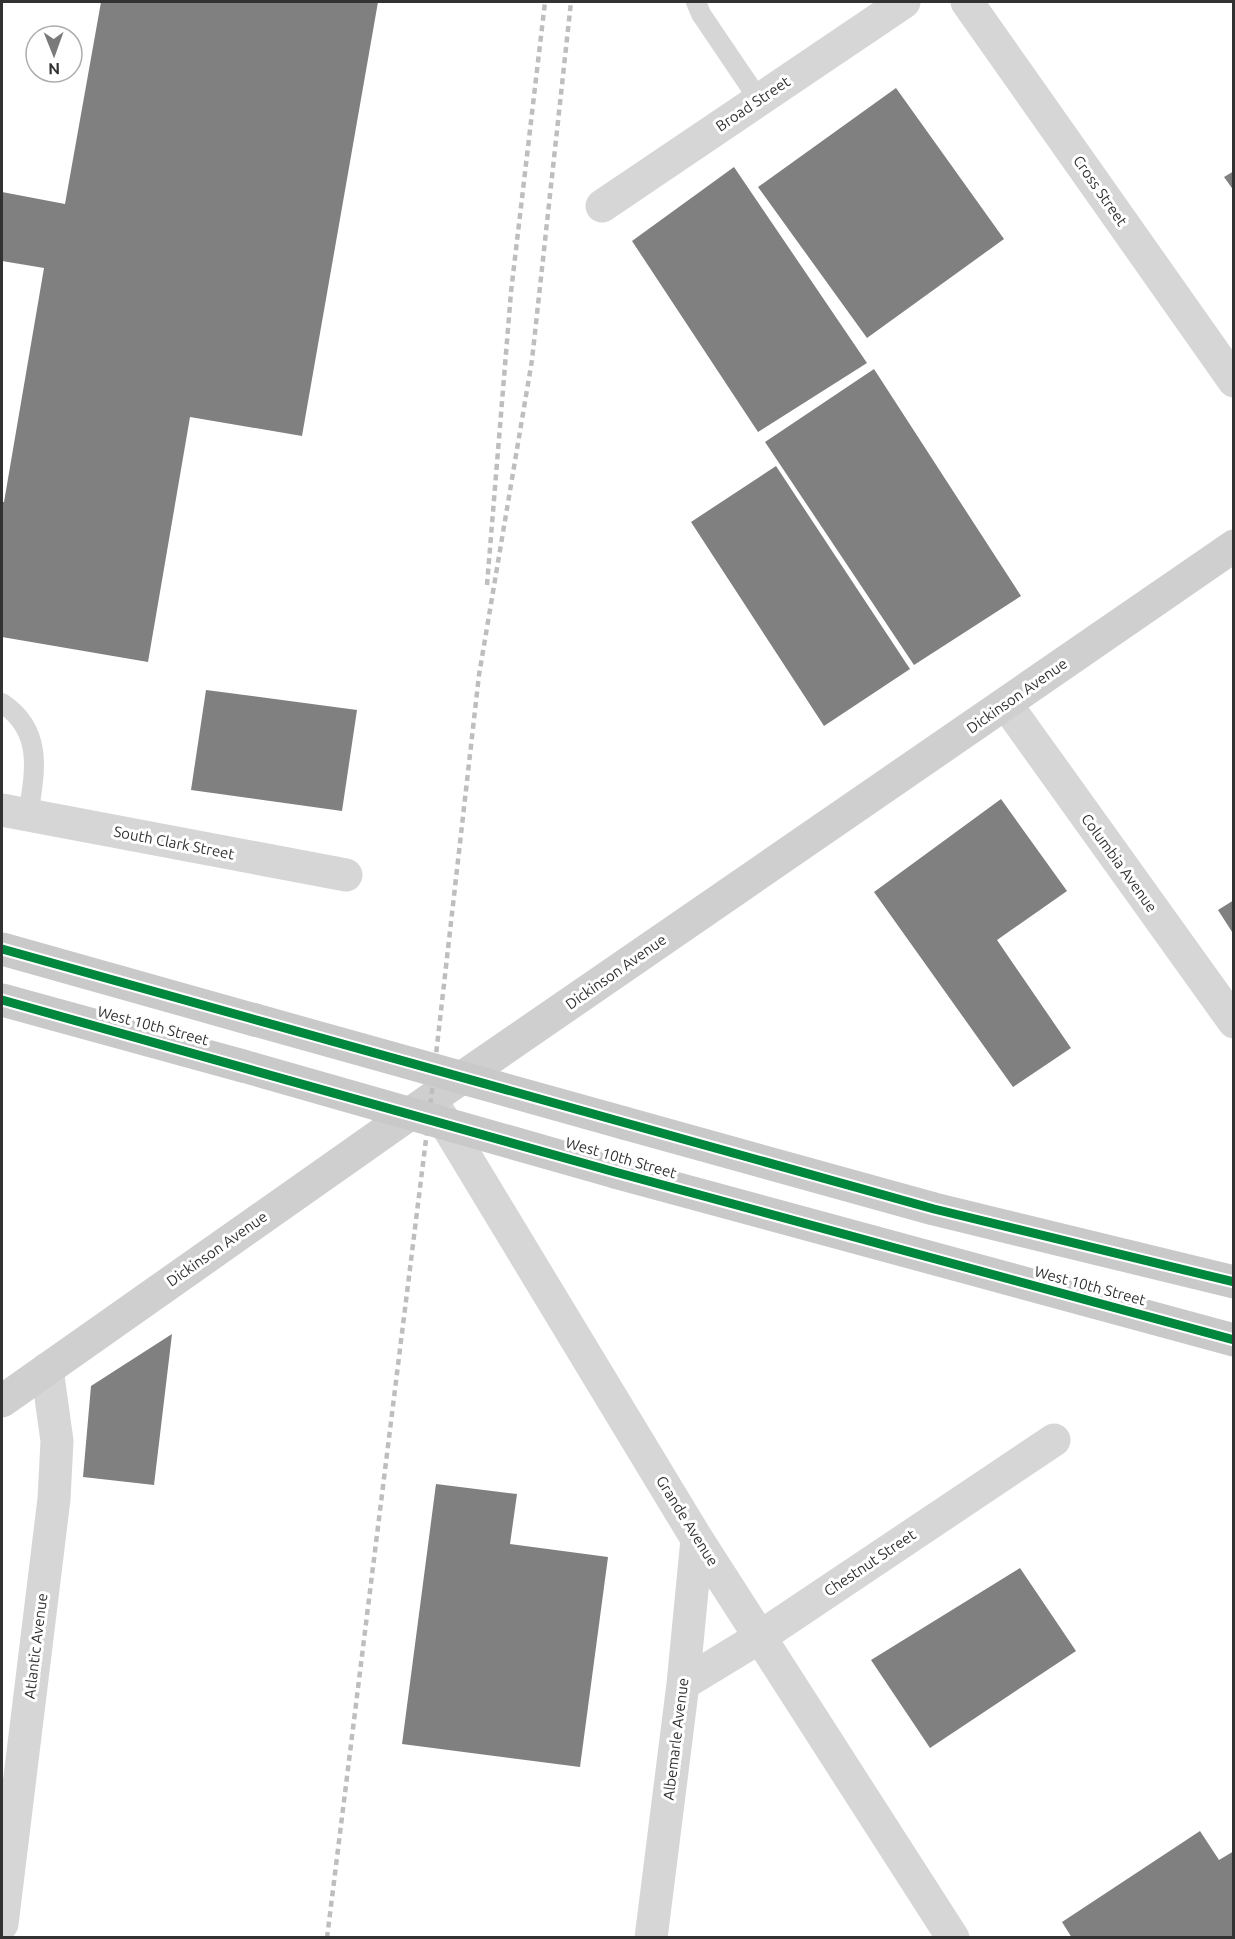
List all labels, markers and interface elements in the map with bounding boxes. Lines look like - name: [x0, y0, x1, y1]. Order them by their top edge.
- north arrow: [24, 24, 84, 84]
- text: N: [48, 60, 60, 78]
- street label: Broad Street: [712, 73, 793, 135]
- street label: Cross Street: [1070, 152, 1131, 229]
- street label: Dickinson Avenue: [963, 655, 1070, 737]
- street label: Columbia Avenue: [1078, 810, 1161, 915]
- street label: South Clark Street: [112, 822, 236, 863]
- street label: Dickinson Avenue: [562, 931, 669, 1013]
- street label: West 10th Street: [96, 1002, 211, 1049]
- street label: West 10th Street: [564, 1134, 679, 1181]
- street label: Dickinson Avenue: [163, 1208, 270, 1290]
- street label: West 10th Street: [1033, 1262, 1148, 1309]
- street label: Grande Avenue: [653, 1473, 722, 1569]
- street label: Chestnut Street: [821, 1526, 919, 1599]
- street label: Atlantic Avenue: [21, 1592, 50, 1700]
- street label: Albemarle Avenue: [660, 1677, 691, 1801]

